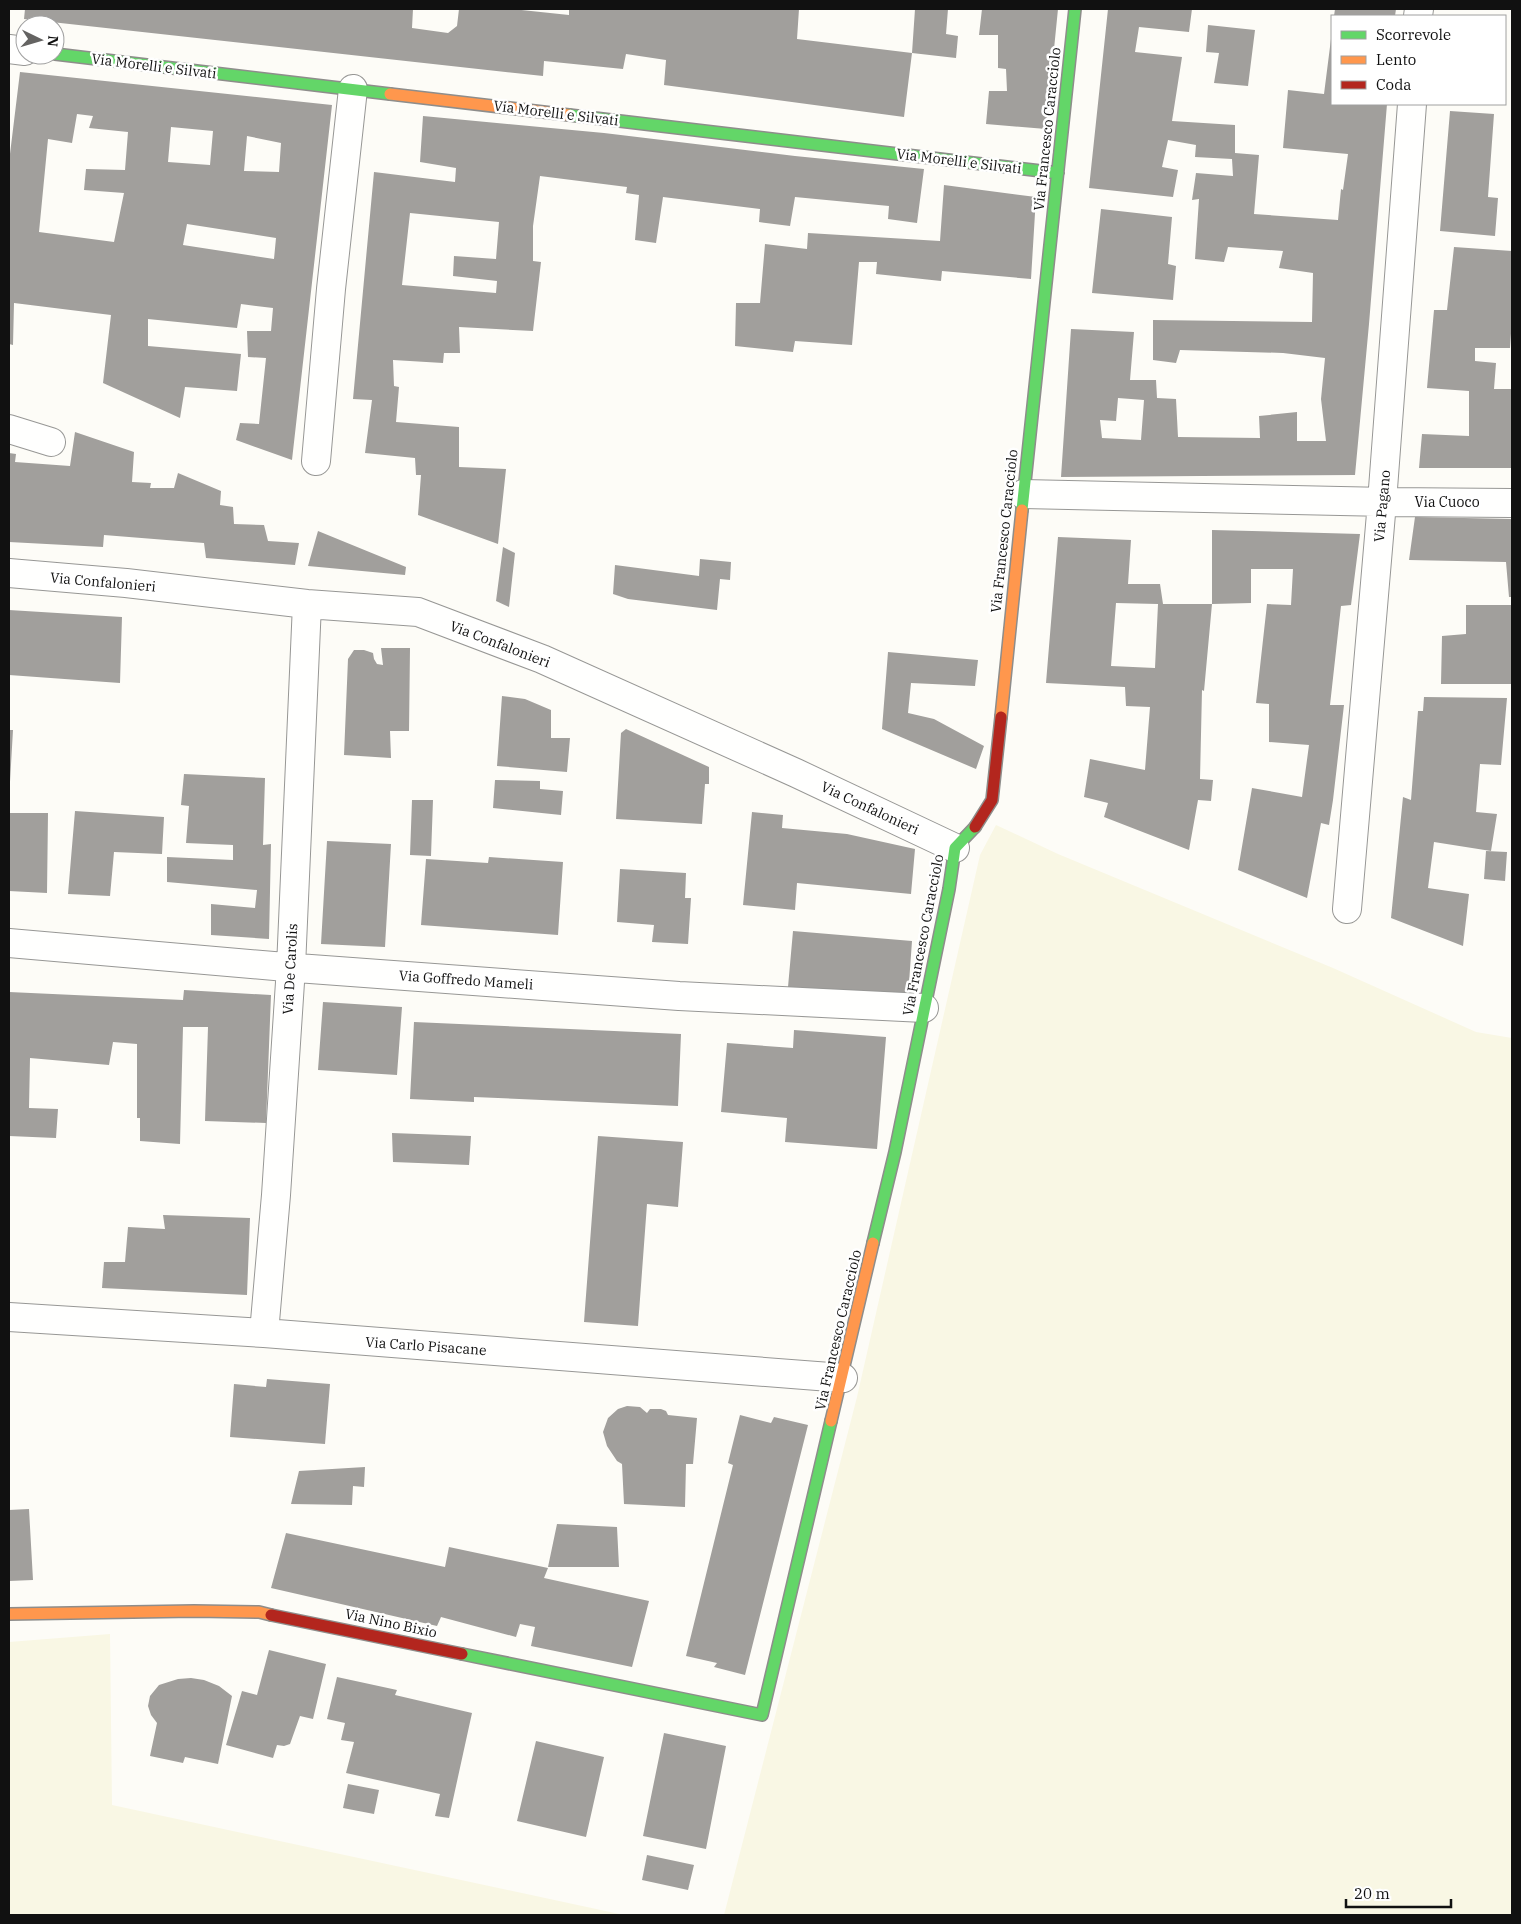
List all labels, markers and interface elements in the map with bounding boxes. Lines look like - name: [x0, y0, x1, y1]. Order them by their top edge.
- north arrow: [15, 15, 65, 65]
- legend: [1331, 15, 1506, 105]
- text: Scorrevole: [1376, 25, 1451, 44]
- text: N: [44, 35, 62, 47]
- street label: Via Francesco Caracciolo: [1029, 46, 1065, 212]
- street label: Via Morelli e Silvati: [90, 49, 218, 83]
- text: Lento: [1376, 50, 1416, 69]
- text: Coda: [1376, 75, 1412, 94]
- street label: Via Morelli e Silvati: [492, 96, 620, 130]
- street label: Via Morelli e Silvati: [895, 144, 1023, 178]
- street label: Via Francesco Caracciolo: [986, 448, 1022, 614]
- street label: Via Pagano: [1370, 469, 1394, 543]
- street label: Via Cuoco: [1414, 493, 1480, 511]
- street label: Via Confalonieri: [49, 568, 157, 596]
- street label: Via Confalonieri: [447, 617, 553, 671]
- street label: Via Confalonieri: [818, 777, 922, 839]
- street label: Via Francesco Caracciolo: [898, 853, 948, 1017]
- street label: Via De Carolis: [279, 923, 301, 1015]
- street label: Via Goffredo Mameli: [398, 966, 534, 994]
- street label: Via Francesco Caracciolo: [811, 1248, 865, 1412]
- street label: Via Carlo Pisacane: [365, 1333, 487, 1359]
- street label: Via Nino Bixio: [343, 1604, 439, 1642]
- scale bar: [1346, 1876, 1451, 1908]
- text: 20 m: [1354, 1884, 1390, 1903]

